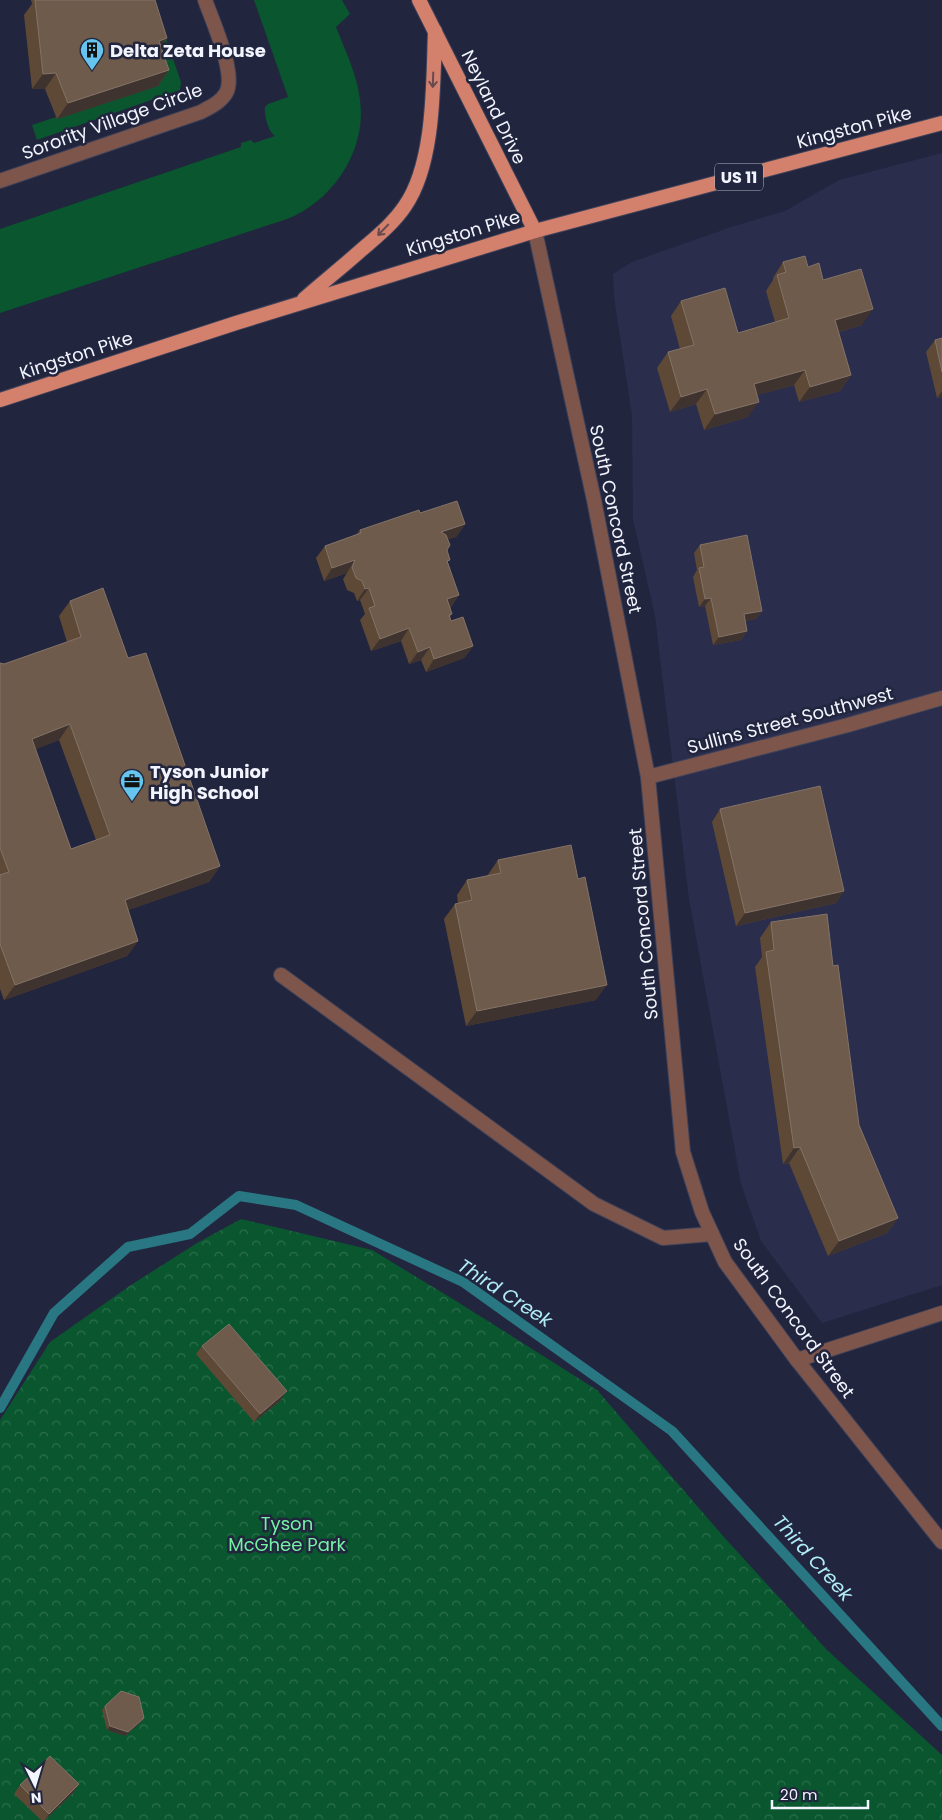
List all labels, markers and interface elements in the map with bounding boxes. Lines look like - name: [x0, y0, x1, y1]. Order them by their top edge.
- building icon: Delta Zeta House: [79, 37, 105, 71]
- place label: Delta Zeta House: [110, 38, 266, 63]
- street label: Neyland Drive: [456, 46, 532, 168]
- one-way arrow: [428, 72, 438, 88]
- street label: Sorority Village Circle: [18, 77, 206, 165]
- street label: Kingston Pike: [794, 100, 914, 154]
- road number: US 11: [715, 163, 763, 190]
- street label: Kingston Pike: [403, 204, 523, 262]
- one-way arrow: [377, 223, 389, 236]
- street label: Kingston Pike: [16, 325, 136, 385]
- street label: South Concord Street: [584, 422, 648, 616]
- street label: Sullins Street Southwest: [684, 680, 896, 760]
- place label: Tyson Junior High School: [150, 759, 269, 805]
- office icon: Tyson Junior High School: [119, 768, 145, 802]
- street label: South Concord Street: [622, 827, 664, 1021]
- street label: South Concord Street: [727, 1233, 861, 1403]
- water label: Third Creek: [452, 1252, 559, 1334]
- water label: Third Creek: [767, 1509, 860, 1608]
- park label: Tyson McGhee Park: [228, 1511, 347, 1557]
- north arrow: [10, 1760, 60, 1810]
- scale bar: [772, 1778, 868, 1810]
- text: 20 m: [780, 1784, 818, 1805]
- text: N: [30, 1788, 42, 1808]

